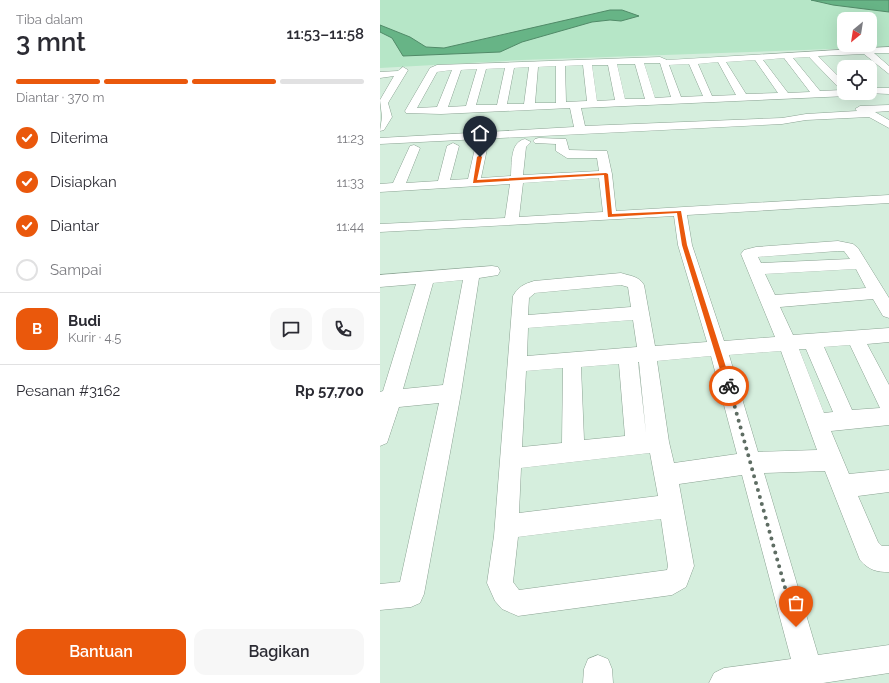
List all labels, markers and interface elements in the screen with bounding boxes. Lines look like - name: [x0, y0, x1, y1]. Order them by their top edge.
- text: Tiba dalam: [16, 12, 83, 27]
- north arrow: [837, 12, 877, 52]
- map controls: [837, 12, 877, 100]
- text: 11:53–11:58: [286, 25, 364, 43]
- text: 3 mnt: [16, 27, 86, 57]
- button: locate: [837, 60, 877, 100]
- text: Diantar · 370 m: [16, 90, 105, 105]
- pin: [463, 116, 497, 157]
- icon: home: [469, 122, 491, 144]
- icon: check: [16, 127, 38, 149]
- text: Diterima: [50, 129, 108, 147]
- text: 11:23: [337, 131, 364, 146]
- icon: check: [16, 171, 38, 193]
- text: Disiapkan: [50, 173, 117, 191]
- text: 11:33: [337, 175, 364, 190]
- icon: check: [16, 215, 38, 237]
- text: Diantar: [50, 217, 99, 235]
- text: 11:44: [336, 219, 364, 234]
- text: Sampai: [50, 261, 102, 279]
- button: chat: [270, 308, 312, 350]
- button: phone: [322, 308, 364, 350]
- text: Budi: [68, 312, 101, 330]
- text: B: [32, 320, 42, 338]
- text: Kurir · 4.5: [68, 330, 121, 345]
- courier: [709, 366, 749, 406]
- icon: bike: [718, 375, 740, 397]
- text: Pesanan #3162: [16, 382, 120, 400]
- text: Rp 57,700: [295, 382, 364, 400]
- pin: [779, 586, 813, 627]
- icon: bag: [785, 592, 807, 614]
- button: Bantuan: [16, 629, 186, 675]
- button: Bagikan: [194, 629, 364, 675]

